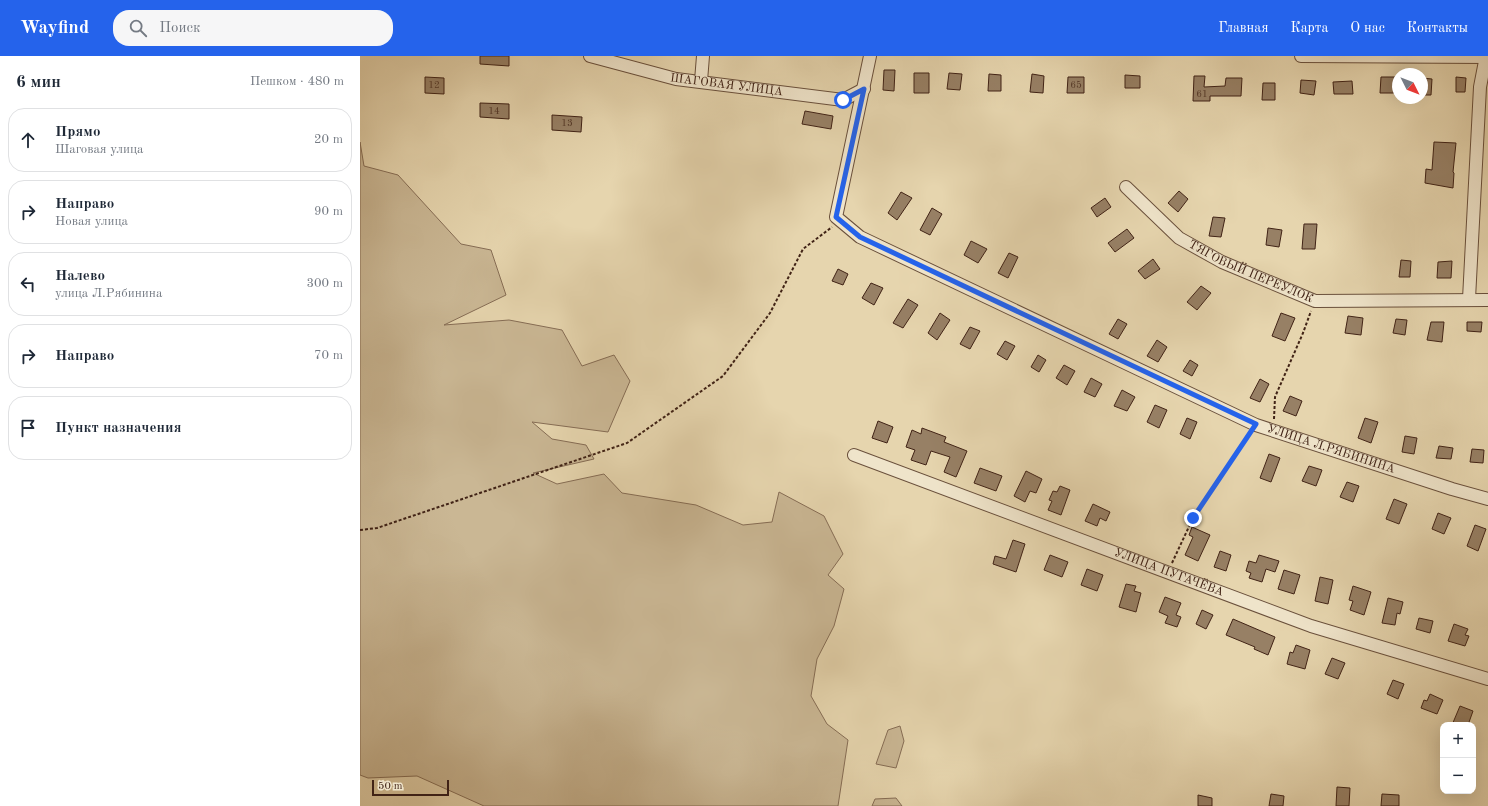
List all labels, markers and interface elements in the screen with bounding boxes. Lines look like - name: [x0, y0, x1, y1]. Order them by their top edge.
- search box: [113, 10, 393, 46]
- icon: search: [127, 17, 149, 39]
- text: Wayfind: [20, 19, 89, 38]
- text: Поиск: [159, 21, 201, 36]
- text: Главная: [1218, 21, 1268, 35]
- text: Карта: [1290, 21, 1328, 35]
- text: О нас: [1350, 21, 1385, 35]
- text: Контакты: [1407, 21, 1468, 35]
- north arrow: [1392, 68, 1428, 104]
- street label: ШАГОВАЯ УЛИЦА: [669, 72, 784, 98]
- text: 6 мин: [16, 74, 61, 91]
- text: Пешком · 480 m: [250, 75, 344, 88]
- house number: 12: [428, 80, 440, 90]
- house number: 65: [1070, 80, 1082, 90]
- house number: 61: [1196, 89, 1208, 99]
- route start: [834, 91, 852, 109]
- house number: 14: [488, 106, 500, 116]
- house number: 13: [561, 118, 573, 128]
- text: Прямо: [55, 125, 101, 140]
- icon: ahead: [17, 129, 39, 151]
- text: 20 m: [314, 133, 343, 146]
- text: Шаговая улица: [55, 143, 144, 156]
- text: Направо: [55, 197, 114, 212]
- icon: right: [17, 201, 39, 223]
- text: 90 m: [314, 205, 343, 218]
- text: Новая улица: [55, 215, 128, 228]
- street label: ТЯГОВЫЙ ПЕРЕУЛОК: [1186, 238, 1315, 306]
- text: Налево: [55, 269, 105, 284]
- icon: left: [17, 273, 39, 295]
- text: 300 m: [306, 277, 343, 290]
- text: улица Л.Рябинина: [55, 287, 162, 300]
- icon: right: [17, 345, 39, 367]
- text: Направо: [55, 349, 114, 364]
- text: 70 m: [314, 349, 343, 362]
- icon: arrive: [17, 417, 39, 439]
- text: Пункт назначения: [55, 421, 182, 436]
- street label: УЛИЦА Л.РЯБИНИНА: [1265, 423, 1396, 476]
- route end: [1184, 509, 1202, 527]
- street label: УЛИЦА ПУГАЧЁВА: [1112, 547, 1225, 599]
- map controls: [1440, 722, 1476, 794]
- button: +: [1440, 722, 1476, 758]
- button: −: [1440, 758, 1476, 794]
- scale bar: [372, 778, 449, 797]
- text: 50 m: [378, 781, 403, 792]

